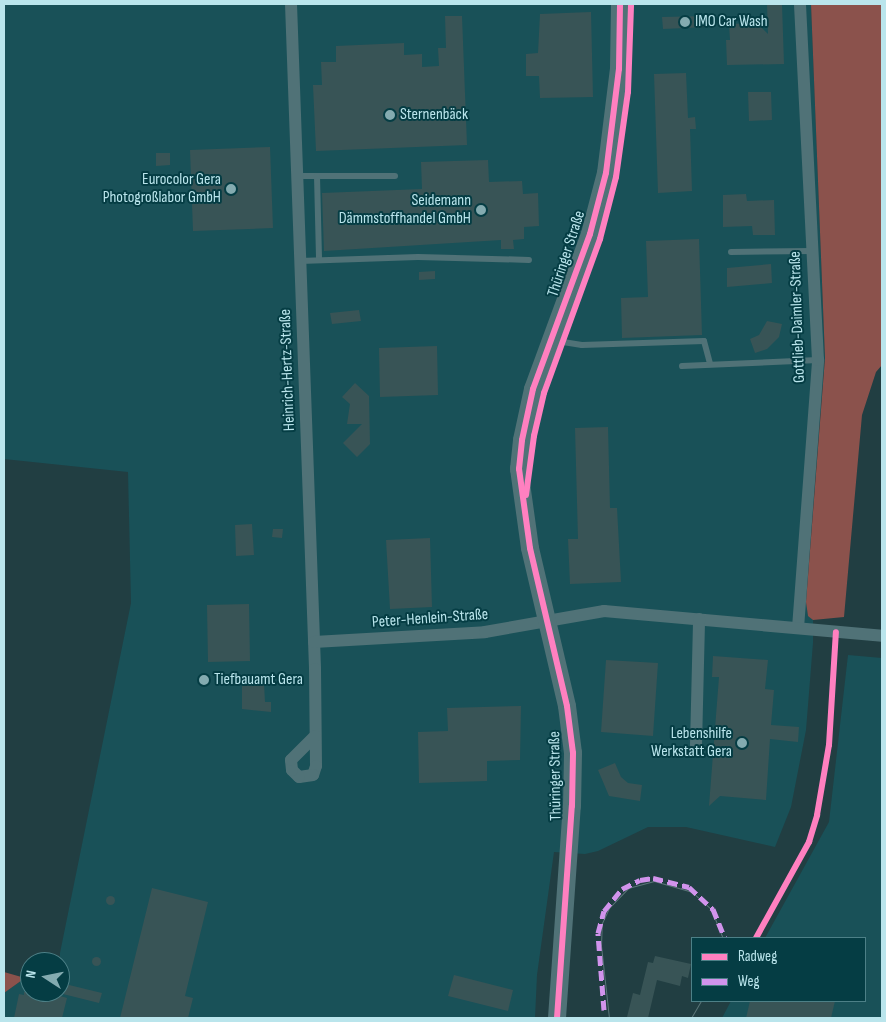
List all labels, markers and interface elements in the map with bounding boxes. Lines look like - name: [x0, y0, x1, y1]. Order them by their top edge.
- place label: IMO Car Wash: [695, 12, 768, 32]
- marker: IMO Car Wash: [679, 16, 691, 28]
- place label: Sternenbäck: [400, 105, 468, 125]
- marker: Sternenbäck: [384, 109, 396, 121]
- place label: Eurocolor Gera Photogroßlabor GmbH: [103, 170, 221, 208]
- marker: Eurocolor Gera Photogroßlabor GmbH: [225, 183, 237, 195]
- place label: Seidemann Dämmstoffhandel GmbH: [339, 191, 471, 229]
- marker: Seidemann Dämmstoffhandel GmbH: [475, 204, 487, 216]
- street label: Thüringer Straße: [544, 208, 590, 300]
- street label: Gottlieb-Daimler-Straße: [786, 251, 810, 383]
- street label: Heinrich-Hertz-Straße: [276, 309, 300, 431]
- street label: Peter-Henlein-Straße: [371, 605, 489, 633]
- place label: Tiefbauamt Gera: [214, 670, 303, 690]
- marker: Tiefbauamt Gera: [198, 674, 210, 686]
- place label: Lebenshilfe Werkstatt Gera: [651, 724, 732, 762]
- street label: Thüringer Straße: [546, 731, 566, 821]
- marker: Lebenshilfe Werkstatt Gera: [736, 737, 748, 749]
- legend: [691, 937, 866, 1002]
- text: Radweg: [738, 947, 777, 966]
- north arrow: [20, 952, 70, 1002]
- text: N: [22, 969, 40, 980]
- text: Weg: [738, 972, 760, 991]

